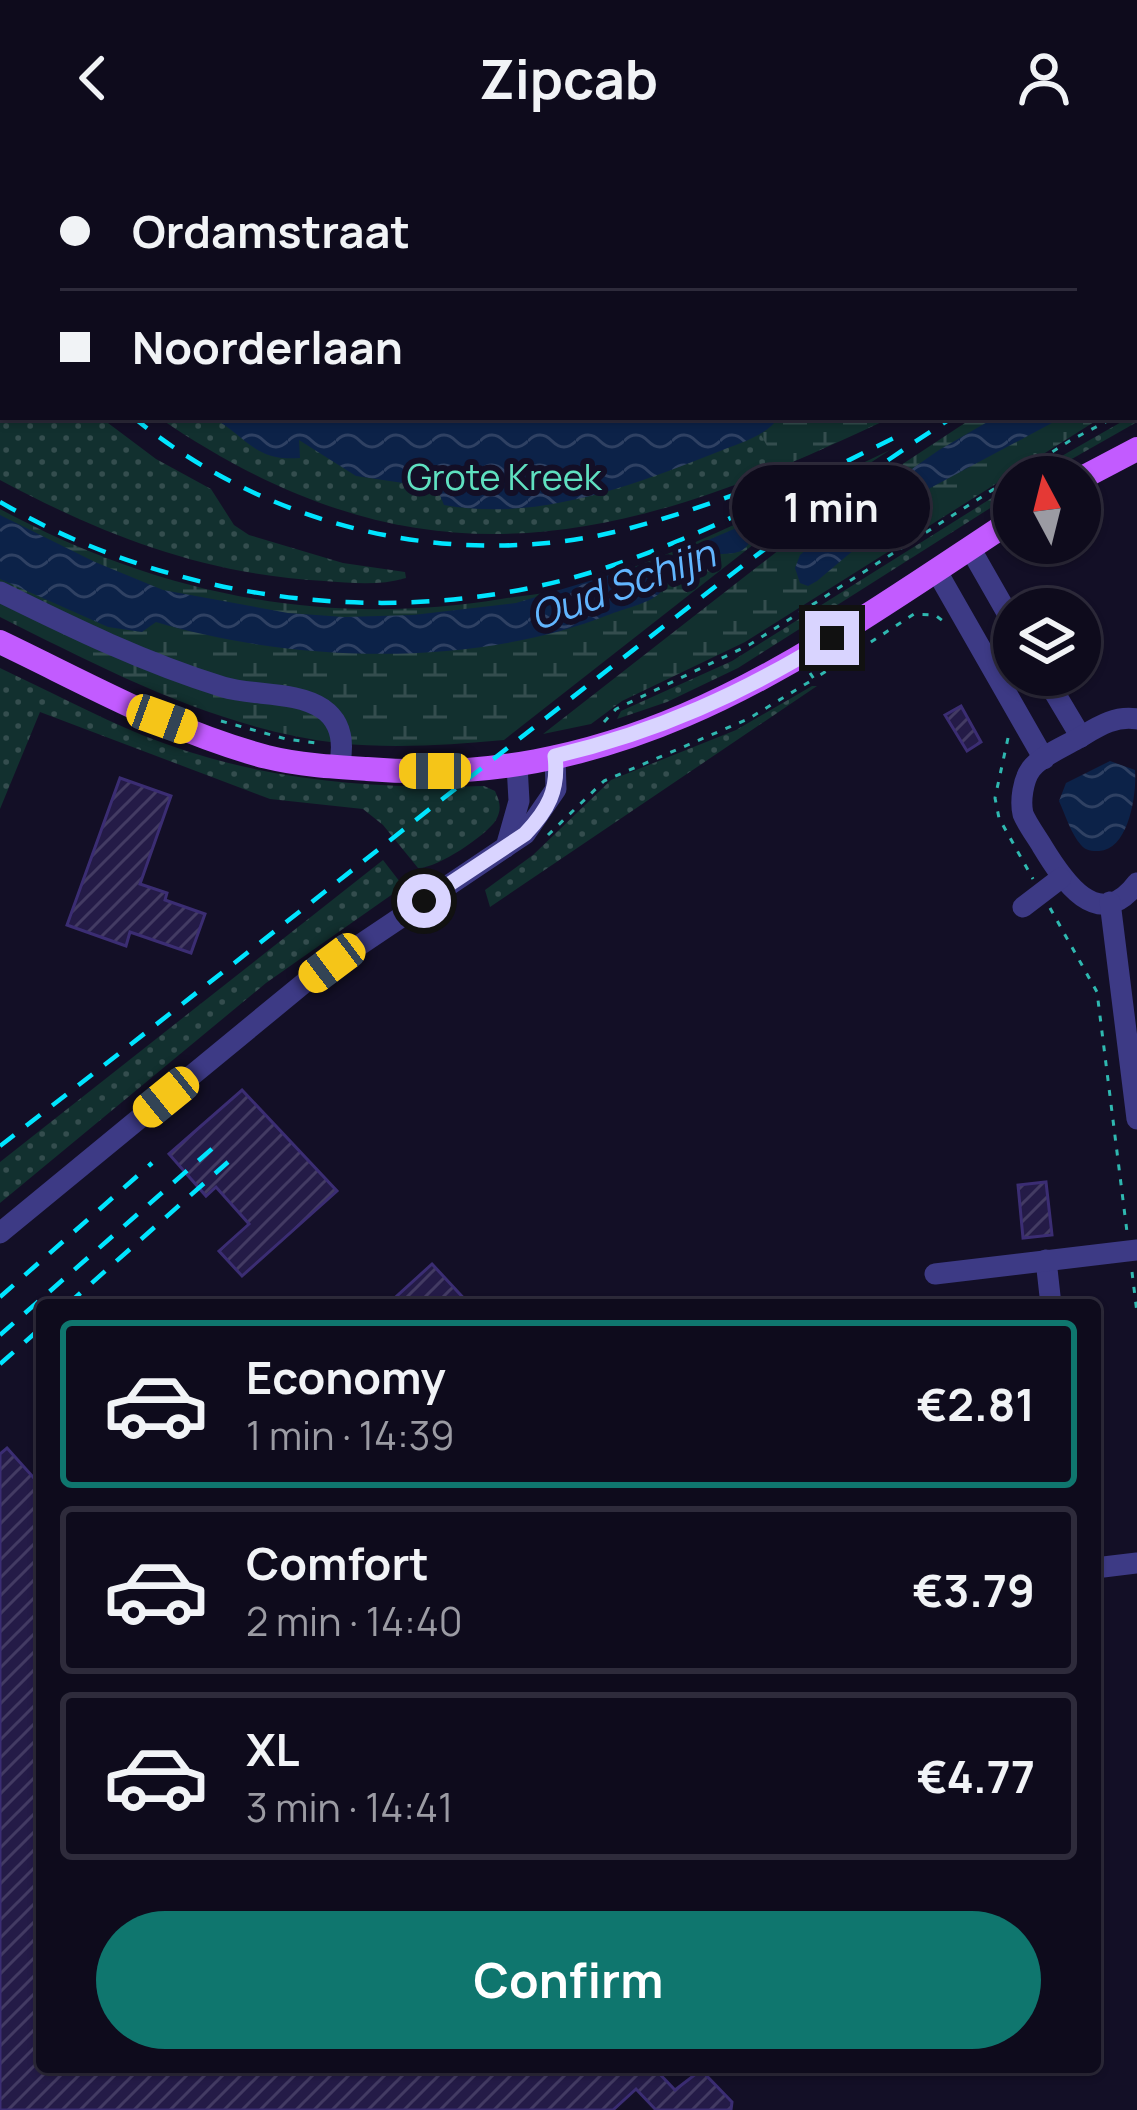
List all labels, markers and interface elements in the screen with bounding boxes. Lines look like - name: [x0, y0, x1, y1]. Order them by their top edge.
- text: Zipcab: [479, 41, 658, 115]
- icon: back: [60, 45, 126, 111]
- icon: person: [1011, 45, 1077, 111]
- text: Ordamstraat: [132, 200, 410, 262]
- text: Noorderlaan: [132, 316, 403, 378]
- park label: Grote Kreek: [406, 452, 603, 501]
- north arrow: [993, 456, 1101, 564]
- map controls: [993, 456, 1101, 696]
- callout: 1 min: [733, 464, 931, 548]
- text: 1 min: [783, 480, 879, 534]
- water label: Oud Schijn: [522, 525, 724, 642]
- button: layers: [993, 588, 1101, 696]
- route end: [805, 611, 859, 665]
- car: [122, 690, 202, 748]
- car: [399, 753, 471, 789]
- route start: [397, 874, 451, 928]
- car: [292, 927, 372, 999]
- car: [127, 1060, 205, 1134]
- text: Economy: [246, 1346, 446, 1408]
- icon: car: [102, 1350, 210, 1458]
- text: €2.81: [917, 1373, 1035, 1435]
- text: 1 min · 14:39: [246, 1408, 454, 1462]
- text: Comfort: [246, 1532, 429, 1594]
- icon: car: [102, 1536, 210, 1644]
- text: €3.79: [912, 1559, 1035, 1621]
- text: 2 min · 14:40: [246, 1594, 462, 1648]
- text: XL: [246, 1718, 300, 1780]
- icon: car: [102, 1722, 210, 1830]
- text: €4.77: [917, 1745, 1035, 1807]
- text: 3 min · 14:41: [246, 1780, 453, 1834]
- button: Confirm: [96, 1911, 1041, 2049]

